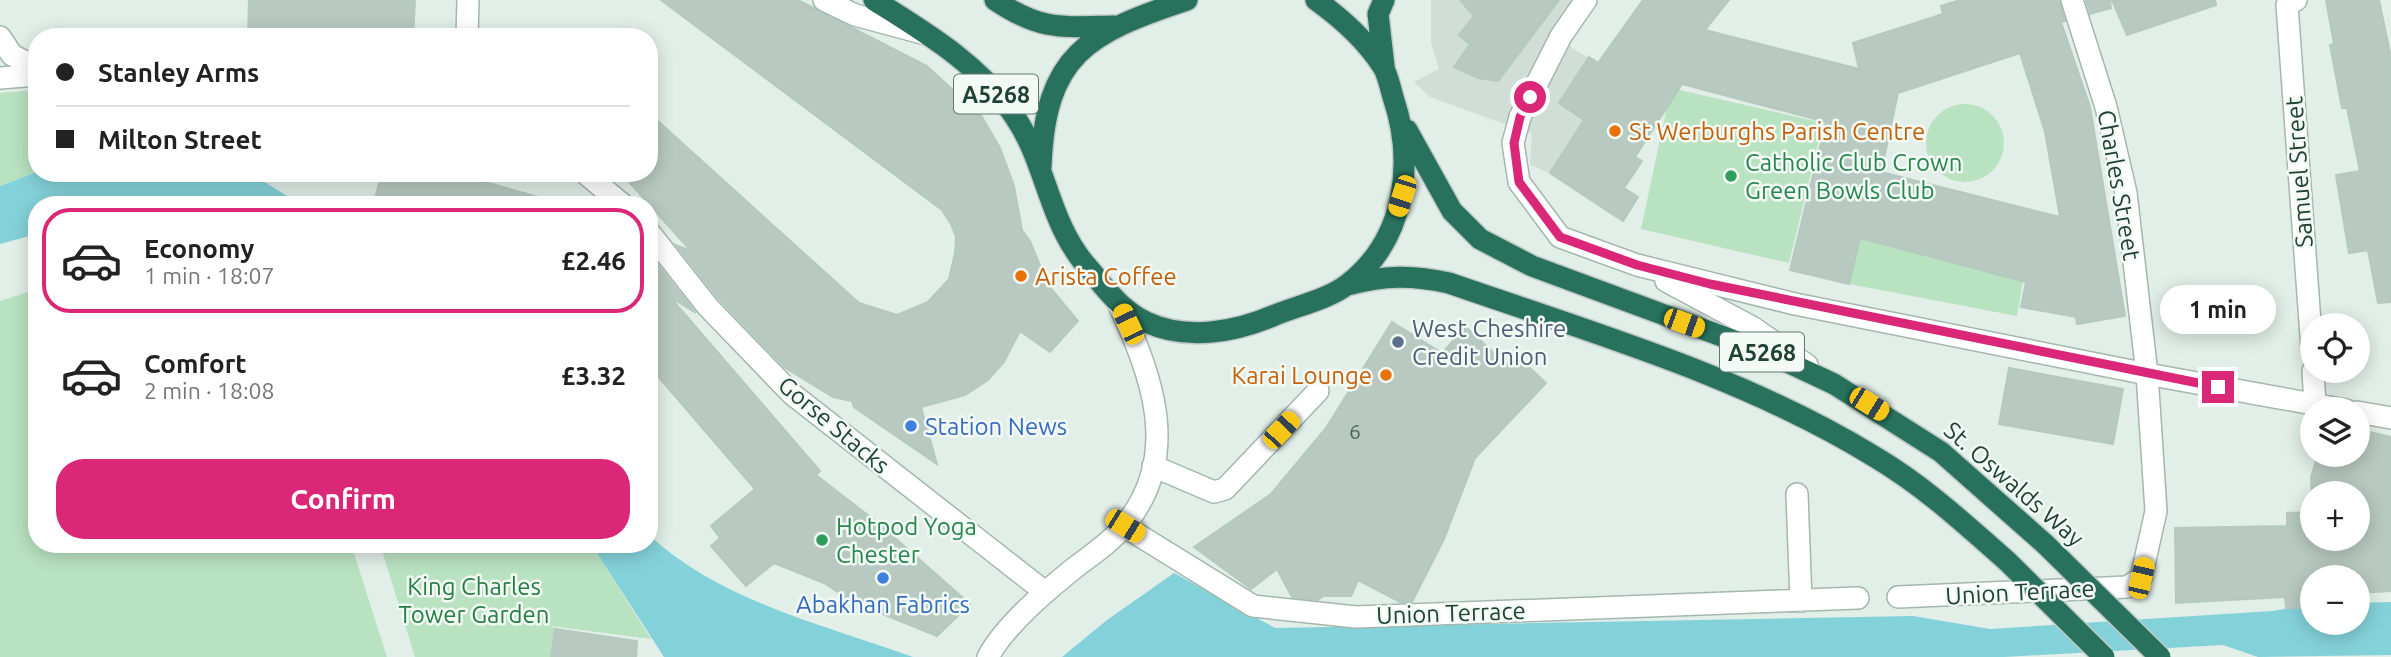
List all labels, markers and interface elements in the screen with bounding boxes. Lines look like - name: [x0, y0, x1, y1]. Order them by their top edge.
- text: Stanley Arms: [98, 58, 259, 87]
- road number: A5268: [954, 74, 1038, 114]
- route start: [1514, 81, 1546, 113]
- street label: Samuel Street: [2280, 95, 2318, 248]
- street label: Charles Street: [2092, 108, 2146, 263]
- place label: St Werburghs Parish Centre: [1629, 118, 1925, 145]
- marker: St Werburghs Parish Centre: [1607, 123, 1623, 139]
- text: Milton Street: [98, 125, 262, 154]
- place label: Catholic Club Crown Green Bowls Club: [1745, 149, 1962, 204]
- marker: Catholic Club Crown Green Bowls Club: [1723, 168, 1739, 184]
- car: [1386, 173, 1419, 219]
- icon: car: [60, 229, 123, 292]
- text: Economy: [144, 234, 254, 263]
- text: £2.46: [561, 246, 626, 275]
- text: 1 min · 18:07: [144, 263, 275, 288]
- place label: Arista Coffee: [1035, 263, 1177, 290]
- marker: Arista Coffee: [1013, 268, 1029, 284]
- callout: 1 min: [2160, 286, 2276, 334]
- text: 1 min: [2189, 297, 2247, 322]
- car: [1110, 301, 1147, 347]
- car: [1661, 306, 1708, 340]
- map controls: [2300, 313, 2370, 635]
- button: locate: [2300, 313, 2370, 383]
- place label: West Cheshire Credit Union: [1412, 315, 1566, 370]
- road number: A5268: [1720, 332, 1804, 372]
- marker: West Cheshire Credit Union: [1390, 334, 1406, 350]
- icon: car: [60, 344, 123, 407]
- text: Comfort: [144, 349, 247, 378]
- text: £3.32: [561, 361, 626, 390]
- place label: Karai Lounge: [1232, 362, 1372, 389]
- marker: Karai Lounge: [1378, 367, 1394, 383]
- street label: Gorse Stacks: [773, 371, 895, 479]
- route end: [2202, 371, 2234, 403]
- text: 2 min · 18:08: [144, 378, 275, 403]
- car: [1846, 384, 1893, 424]
- button: layers: [2300, 397, 2370, 467]
- car: [1259, 407, 1304, 453]
- place label: Station News: [925, 413, 1067, 440]
- street label: St. Oswalds Way: [1939, 416, 2089, 552]
- marker: Station News: [903, 418, 919, 434]
- house number: 6: [1349, 419, 1361, 443]
- button: Confirm: [56, 459, 630, 539]
- button: +: [2300, 481, 2370, 551]
- car: [1102, 506, 1149, 546]
- place label: Hotpod Yoga Chester: [836, 513, 977, 568]
- marker: Hotpod Yoga Chester: [814, 532, 830, 548]
- car: [2127, 555, 2156, 601]
- button: −: [2300, 565, 2370, 635]
- marker: Abakhan Fabrics: [875, 570, 891, 586]
- park label: King Charles Tower Garden: [399, 573, 549, 628]
- street label: Union Terrace: [1945, 575, 2095, 609]
- place label: Abakhan Fabrics: [796, 591, 970, 618]
- street label: Union Terrace: [1376, 597, 1526, 629]

